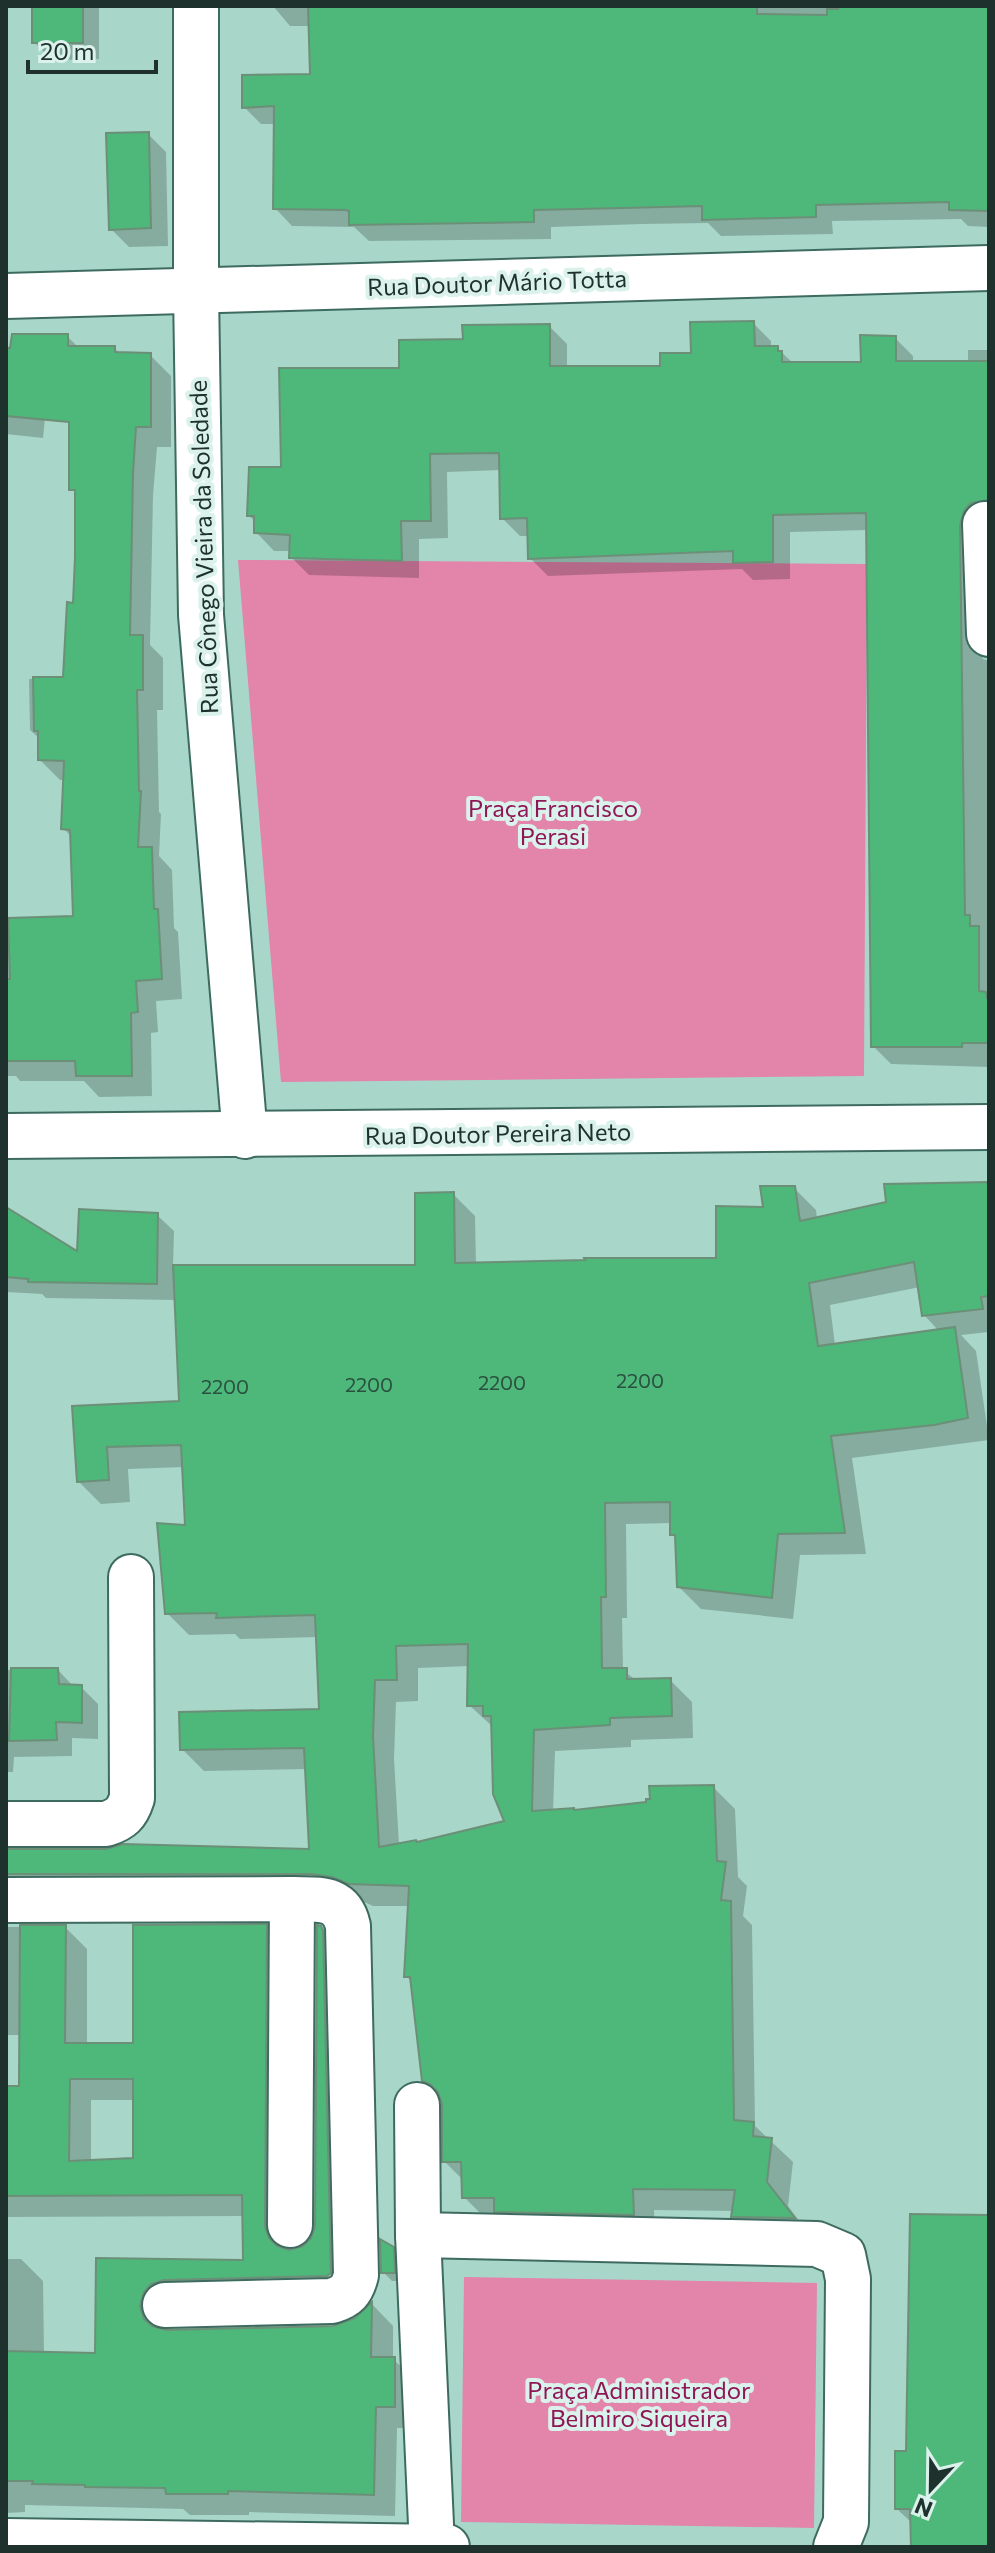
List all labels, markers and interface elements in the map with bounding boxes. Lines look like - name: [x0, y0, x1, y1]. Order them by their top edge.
- scale bar: [28, 24, 156, 74]
- text: 20 m: [40, 36, 94, 65]
- street label: Rua Doutor Mário Totta: [367, 263, 627, 301]
- street label: Rua Cônego Vieira da Soledade: [183, 379, 223, 715]
- park label: Praça Francisco Perasi: [468, 793, 638, 850]
- street label: Rua Doutor Pereira Neto: [365, 1116, 631, 1150]
- house number: 2200: [616, 1368, 664, 1392]
- house number: 2200: [478, 1370, 526, 1394]
- house number: 2200: [345, 1372, 393, 1396]
- house number: 2200: [201, 1374, 249, 1398]
- park label: Praça Administrador Belmiro Siqueira: [527, 2375, 751, 2432]
- north arrow: [891, 2449, 971, 2529]
- text: N: [911, 2492, 936, 2524]

